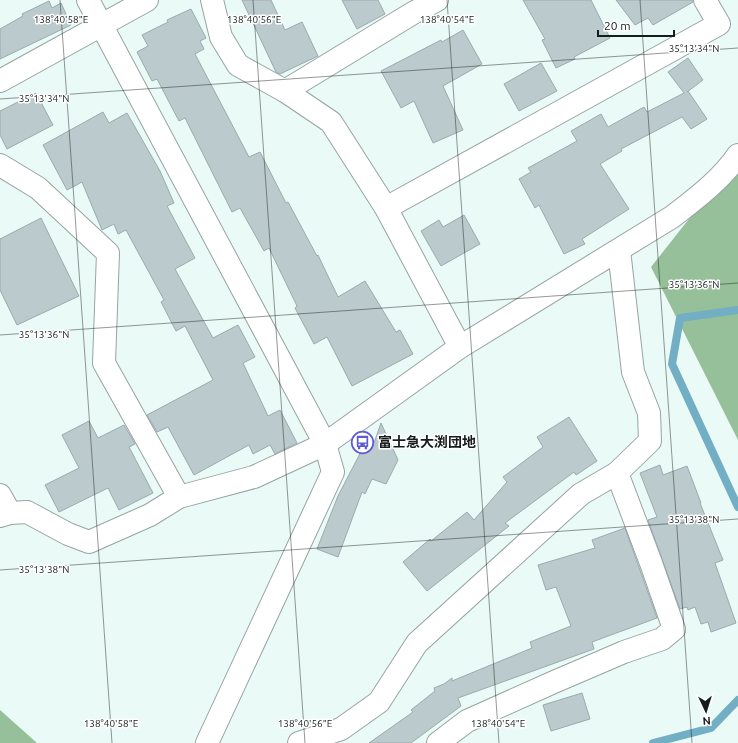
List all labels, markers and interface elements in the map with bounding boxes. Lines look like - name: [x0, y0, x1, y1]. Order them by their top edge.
- scale bar: [598, 12, 674, 38]
- text: 138°40'58"E: [34, 14, 89, 25]
- text: 138°40'56"E: [227, 14, 282, 25]
- text: 138°40'54"E: [420, 14, 475, 25]
- text: 20 m: [604, 19, 631, 32]
- text: 35°13'34"N: [669, 43, 719, 54]
- text: 35°13'34"N: [19, 93, 69, 104]
- text: 35°13'36"N: [669, 279, 719, 290]
- text: 35°13'36"N: [19, 329, 69, 340]
- bus stop icon: 富士急大渕団地: [350, 429, 376, 455]
- place label: 富士急大渕団地: [378, 434, 476, 450]
- text: 35°13'38"N: [669, 514, 719, 525]
- text: 35°13'38"N: [19, 564, 69, 575]
- north arrow: [686, 691, 726, 731]
- text: N: [702, 715, 711, 727]
- text: 138°40'58"E: [84, 718, 139, 729]
- text: 138°40'56"E: [278, 718, 333, 729]
- text: 138°40'54"E: [471, 718, 526, 729]

